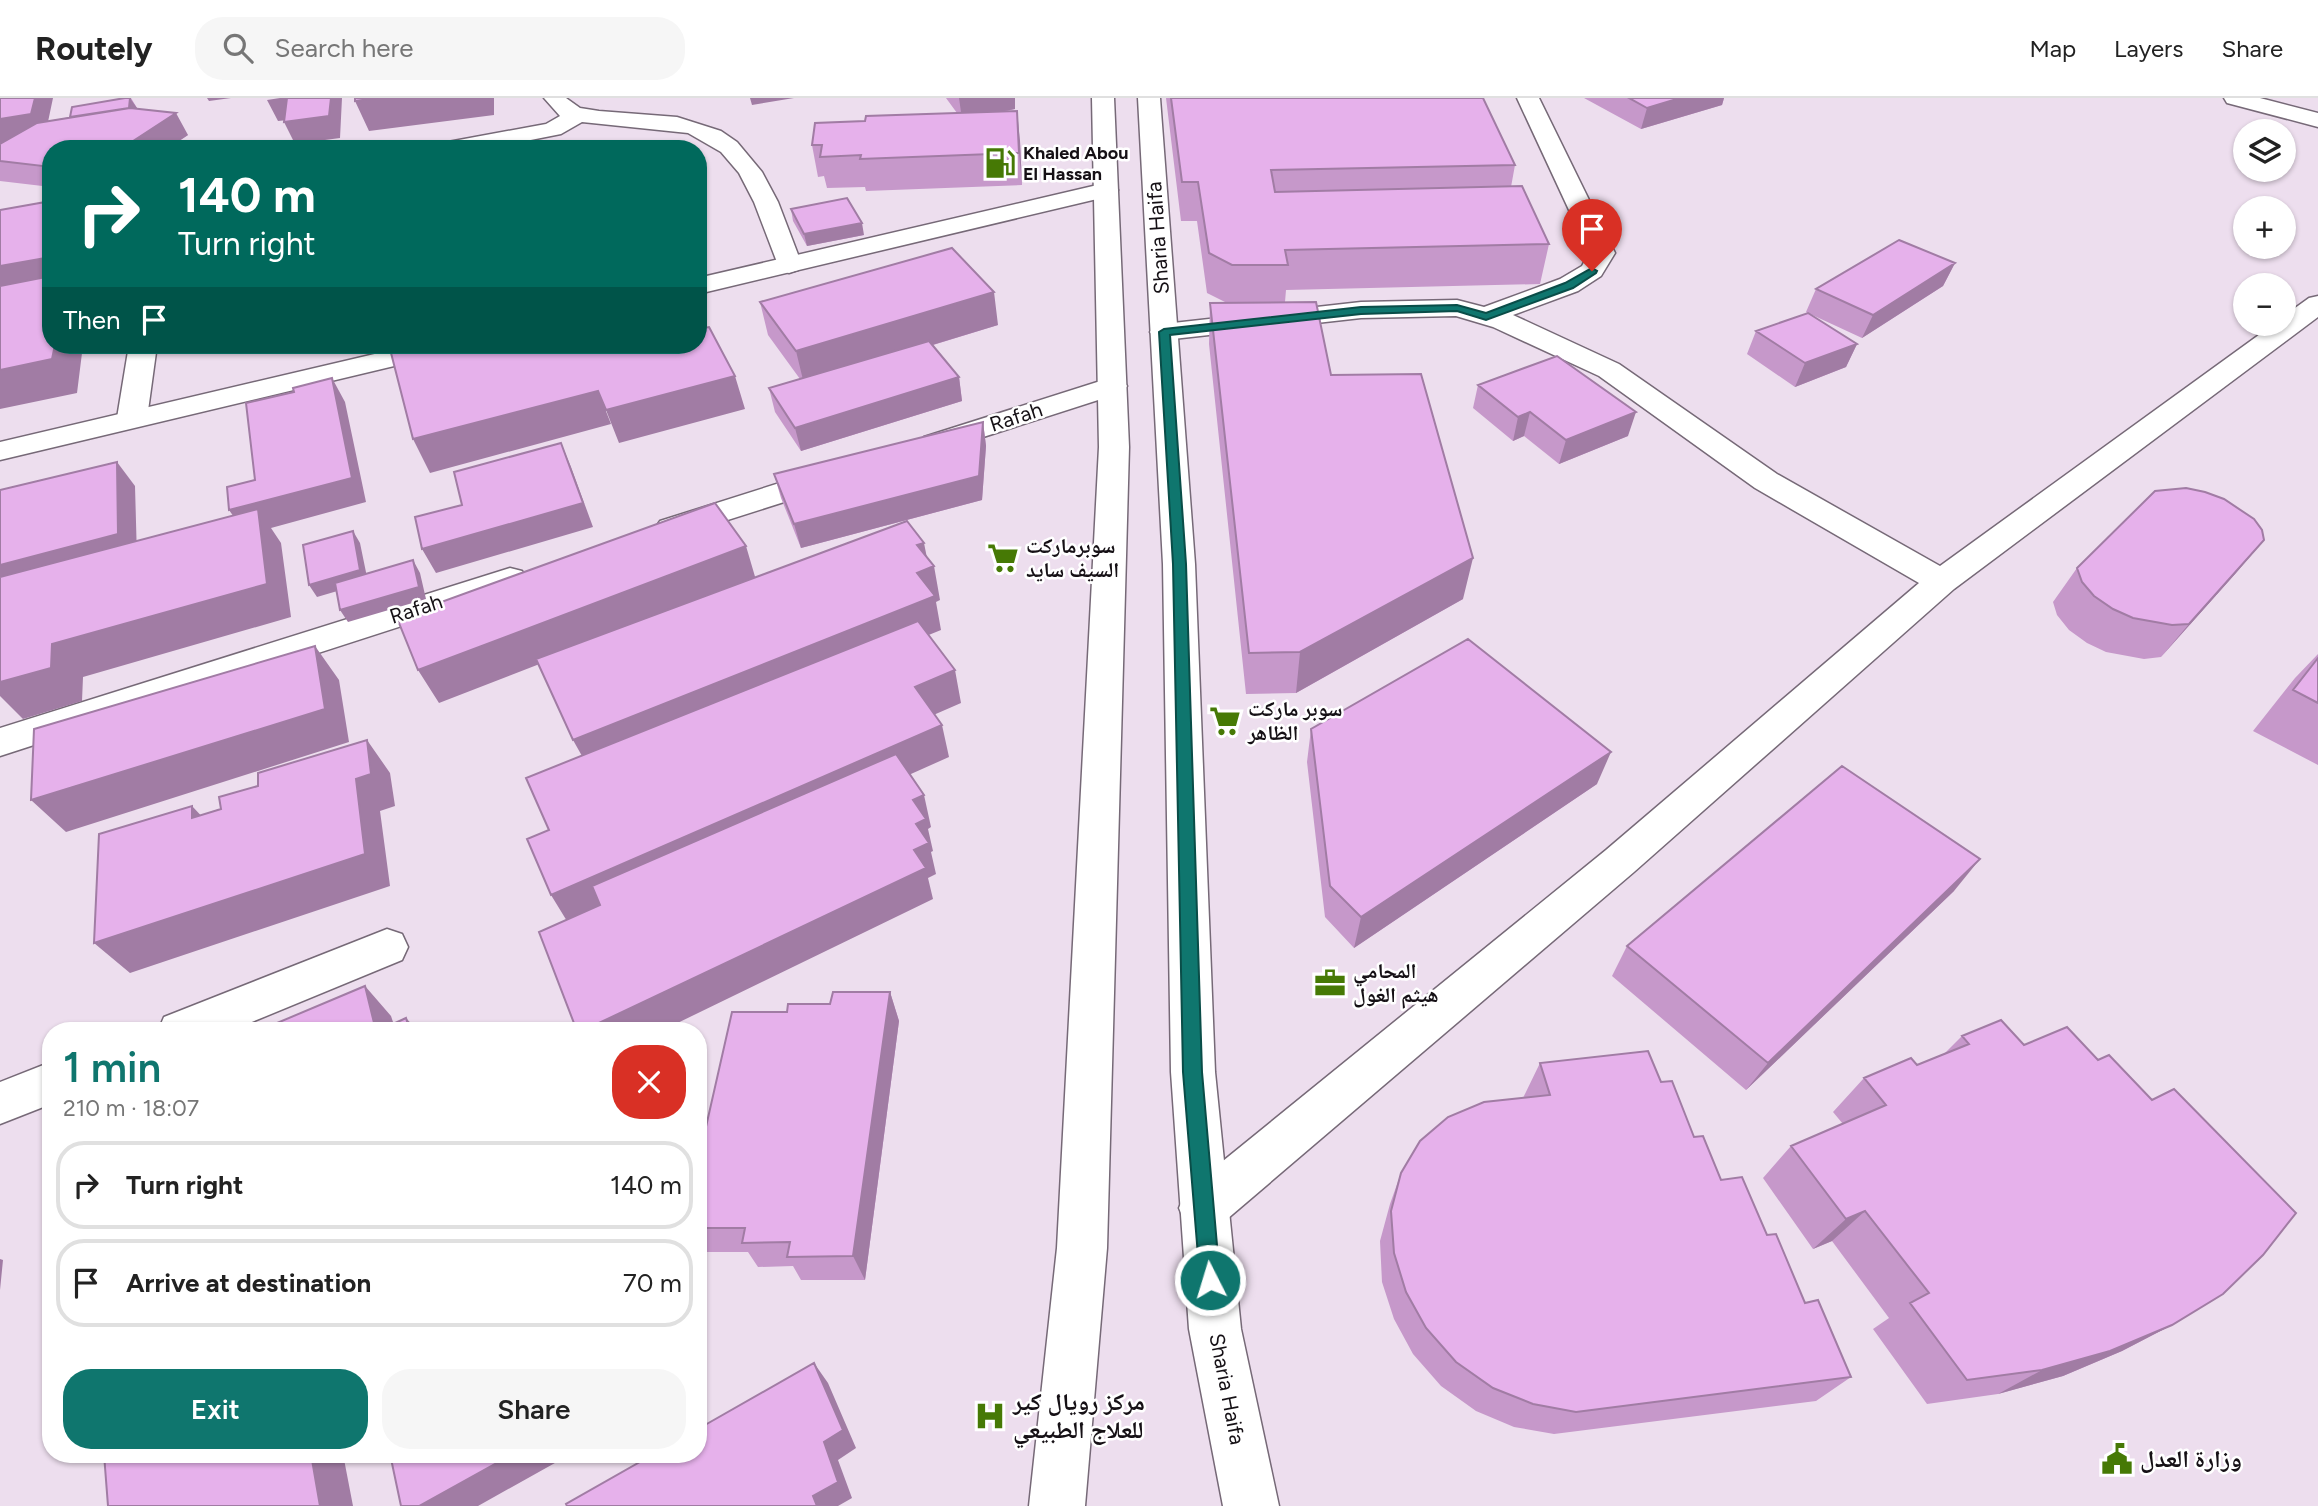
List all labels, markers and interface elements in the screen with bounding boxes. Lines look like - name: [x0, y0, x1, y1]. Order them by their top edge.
- search box: [195, 17, 685, 80]
- text: Routely: [35, 29, 153, 68]
- icon: search: [219, 29, 257, 67]
- text: Search here: [275, 32, 414, 64]
- text: Map: [2029, 34, 2076, 63]
- text: Layers: [2114, 34, 2183, 63]
- text: Share: [2221, 34, 2283, 63]
- map controls: [2233, 119, 2296, 336]
- button: layers: [2233, 119, 2296, 182]
- place label: Khaled Abou El Hassan: [1023, 142, 1129, 185]
- fuel station icon: Khaled Abou El Hassan: [983, 146, 1017, 180]
- text: 140 m: [178, 165, 316, 224]
- icon: right: [63, 168, 154, 259]
- street label: Sharia Haifa: [1141, 181, 1174, 295]
- button: +: [2233, 196, 2296, 259]
- pin: [1562, 199, 1622, 271]
- icon: arrive: [1573, 210, 1611, 248]
- text: Turn right: [178, 225, 316, 263]
- button: −: [2233, 273, 2296, 336]
- icon: arrive: [135, 301, 173, 339]
- text: Then: [63, 304, 121, 336]
- street label: Rafah: [986, 396, 1045, 437]
- place label: سوبرماركت السيف سايد: [1026, 533, 1119, 582]
- supermarket icon: سوبرماركت السيف سايد: [986, 541, 1020, 575]
- street label: Rafah: [386, 588, 445, 629]
- place label: سوبر ماركت الظاهر: [1247, 696, 1342, 745]
- supermarket icon: سوبر ماركت الظاهر: [1208, 704, 1242, 738]
- place label: المحامي هيثم الغول: [1353, 958, 1439, 1009]
- office icon: المحامي هيثم الغول: [1313, 966, 1347, 1000]
- text: 1 min: [63, 1042, 161, 1093]
- button: close: [612, 1045, 686, 1119]
- text: 210 m · 18:07: [63, 1094, 199, 1122]
- icon: right: [67, 1166, 105, 1204]
- text: Turn right: [126, 1169, 243, 1201]
- text: 140 m: [610, 1169, 682, 1201]
- position arrow: [1173, 1243, 1247, 1317]
- icon: arrive: [67, 1264, 105, 1302]
- text: Arrive at destination: [126, 1267, 371, 1299]
- text: 70 m: [623, 1267, 682, 1299]
- street label: Sharia Haifa: [1204, 1331, 1251, 1447]
- button: Exit: [63, 1369, 368, 1449]
- button: Share: [382, 1369, 686, 1449]
- place label: مركز رويال كير للعلاج الطبيعي: [1012, 1387, 1145, 1449]
- hospital icon: مركز رويال كير للعلاج الطبيعي: [973, 1399, 1007, 1433]
- public building icon: وزارة العدل: [2100, 1442, 2134, 1476]
- place label: وزارة العدل: [2140, 1444, 2242, 1473]

